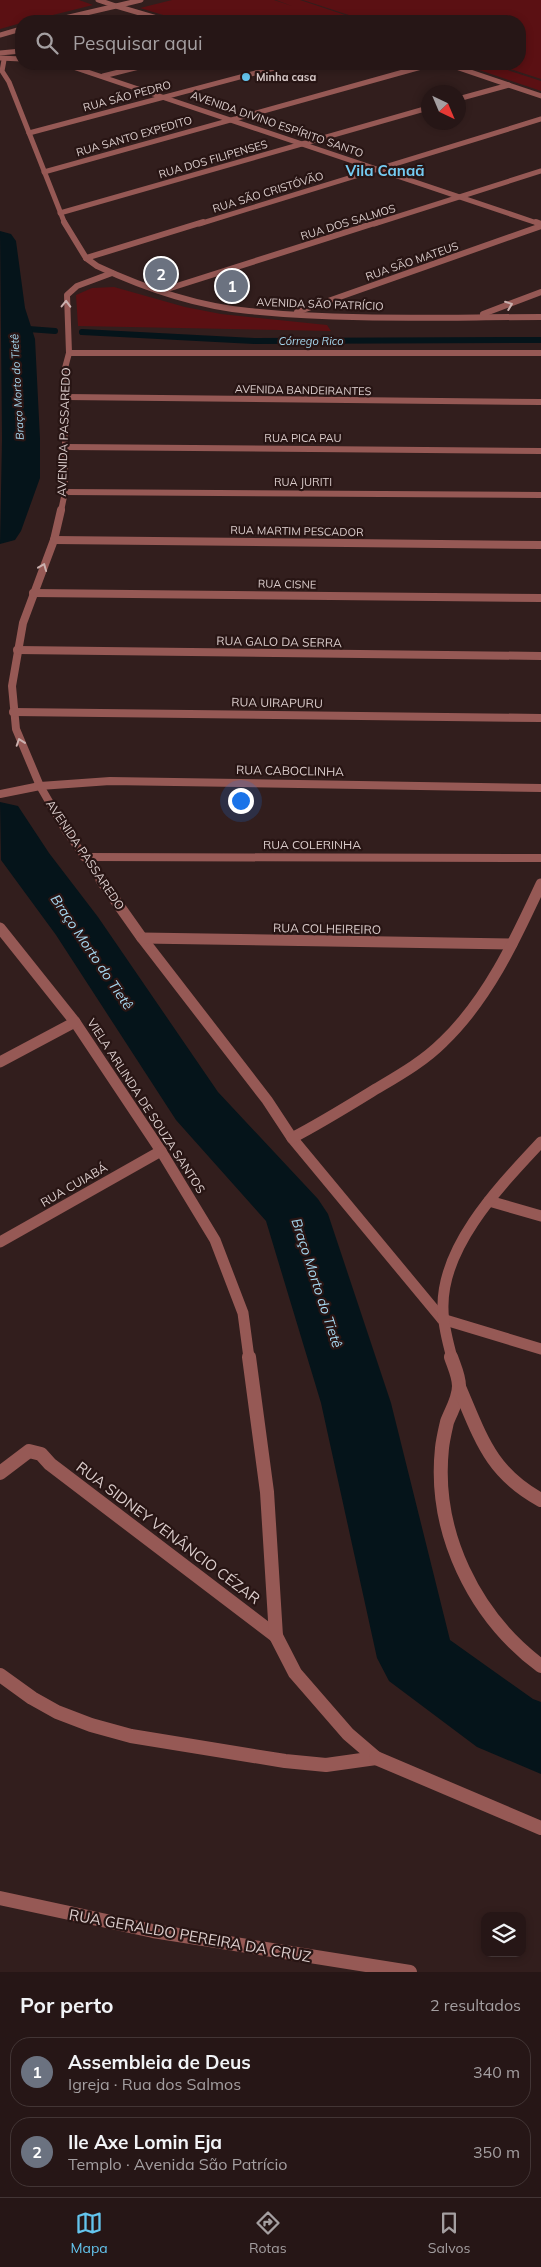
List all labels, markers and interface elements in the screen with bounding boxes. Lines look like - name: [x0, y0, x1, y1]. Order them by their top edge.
- search box: [15, 15, 526, 70]
- icon: search: [33, 29, 61, 57]
- text: Pesquisar aqui: [73, 31, 203, 55]
- place label: Minha casa: [256, 70, 316, 84]
- marker: Minha casa: [240, 71, 252, 83]
- street label: RUA SÃO PEDRO: [81, 78, 173, 114]
- north arrow: [421, 85, 466, 130]
- street label: AVENIDA DIVINO ESPÍRITO SANTO: [189, 88, 365, 160]
- street label: RUA SANTO EXPEDITO: [74, 113, 194, 159]
- street label: RUA DOS FILIPENSES: [157, 137, 269, 181]
- district label: Vila Canaã: [344, 161, 425, 180]
- street label: RUA SÃO CRISTÓVÃO: [211, 168, 325, 216]
- street label: RUA DOS SALMOS: [299, 201, 397, 243]
- street label: RUA SÃO MATEUS: [364, 238, 460, 283]
- pin: 2: [145, 255, 177, 293]
- pin: 1: [216, 267, 248, 305]
- street label: AVENIDA SÃO PATRÍCIO: [256, 295, 384, 313]
- one-way arrow: [61, 300, 72, 308]
- one-way arrow: [505, 301, 513, 311]
- water label: Braço Morto do Tietê: [7, 334, 27, 440]
- water label: Córrego Rico: [279, 334, 343, 348]
- street label: AVENIDA PASSAREDO: [54, 367, 73, 497]
- street label: AVENIDA BANDEIRANTES: [235, 382, 372, 398]
- street label: RUA PICA PAU: [264, 431, 342, 445]
- street label: RUA JURITI: [274, 475, 332, 489]
- street label: RUA MARTIM PESCADOR: [230, 523, 364, 539]
- one-way arrow: [37, 563, 47, 572]
- street label: RUA CISNE: [258, 576, 316, 592]
- street label: RUA GALO DA SERRA: [216, 633, 342, 650]
- street label: RUA UIRAPURU: [231, 694, 323, 711]
- one-way arrow: [16, 738, 26, 746]
- street label: RUA CABOCLINHA: [236, 762, 344, 779]
- your location: [228, 788, 254, 814]
- street label: AVENIDA PASSAREDO: [43, 797, 128, 913]
- street label: RUA COLERINHA: [263, 837, 361, 852]
- water label: Braço Morto do Tietê: [47, 891, 137, 1013]
- street label: RUA COLHEIREIRO: [273, 920, 381, 937]
- street label: VIELA ARLINDA DE SOUZA SANTOS: [84, 1015, 209, 1196]
- street label: RUA CUIABÁ: [38, 1159, 110, 1210]
- water label: Braço Morto do Tietê: [288, 1216, 347, 1350]
- street label: RUA SIDNEY VENÂNCIO CÉZAR: [73, 1457, 264, 1608]
- street label: RUA GERALDO PEREIRA DA CRUZ: [68, 1905, 313, 1966]
- map controls: [481, 1912, 526, 1957]
- button: layers: [481, 1912, 526, 1957]
- text: Por perto: [20, 1992, 114, 2018]
- text: 2 resultados: [430, 1995, 521, 2015]
- text: Assembleia de Deus: [68, 2050, 251, 2074]
- text: 1: [32, 2062, 42, 2082]
- text: 340 m: [473, 2062, 520, 2082]
- text: Igreja · Rua dos Salmos: [68, 2074, 241, 2094]
- text: Ile Axe Lomin Eja: [68, 2130, 222, 2154]
- text: 2: [32, 2142, 42, 2162]
- text: 350 m: [473, 2142, 520, 2162]
- text: Templo · Avenida São Patrício: [68, 2154, 287, 2174]
- tab: Mapa: [71, 2209, 108, 2257]
- tab: Rotas: [249, 2209, 287, 2257]
- tab: Salvos: [428, 2209, 470, 2257]

